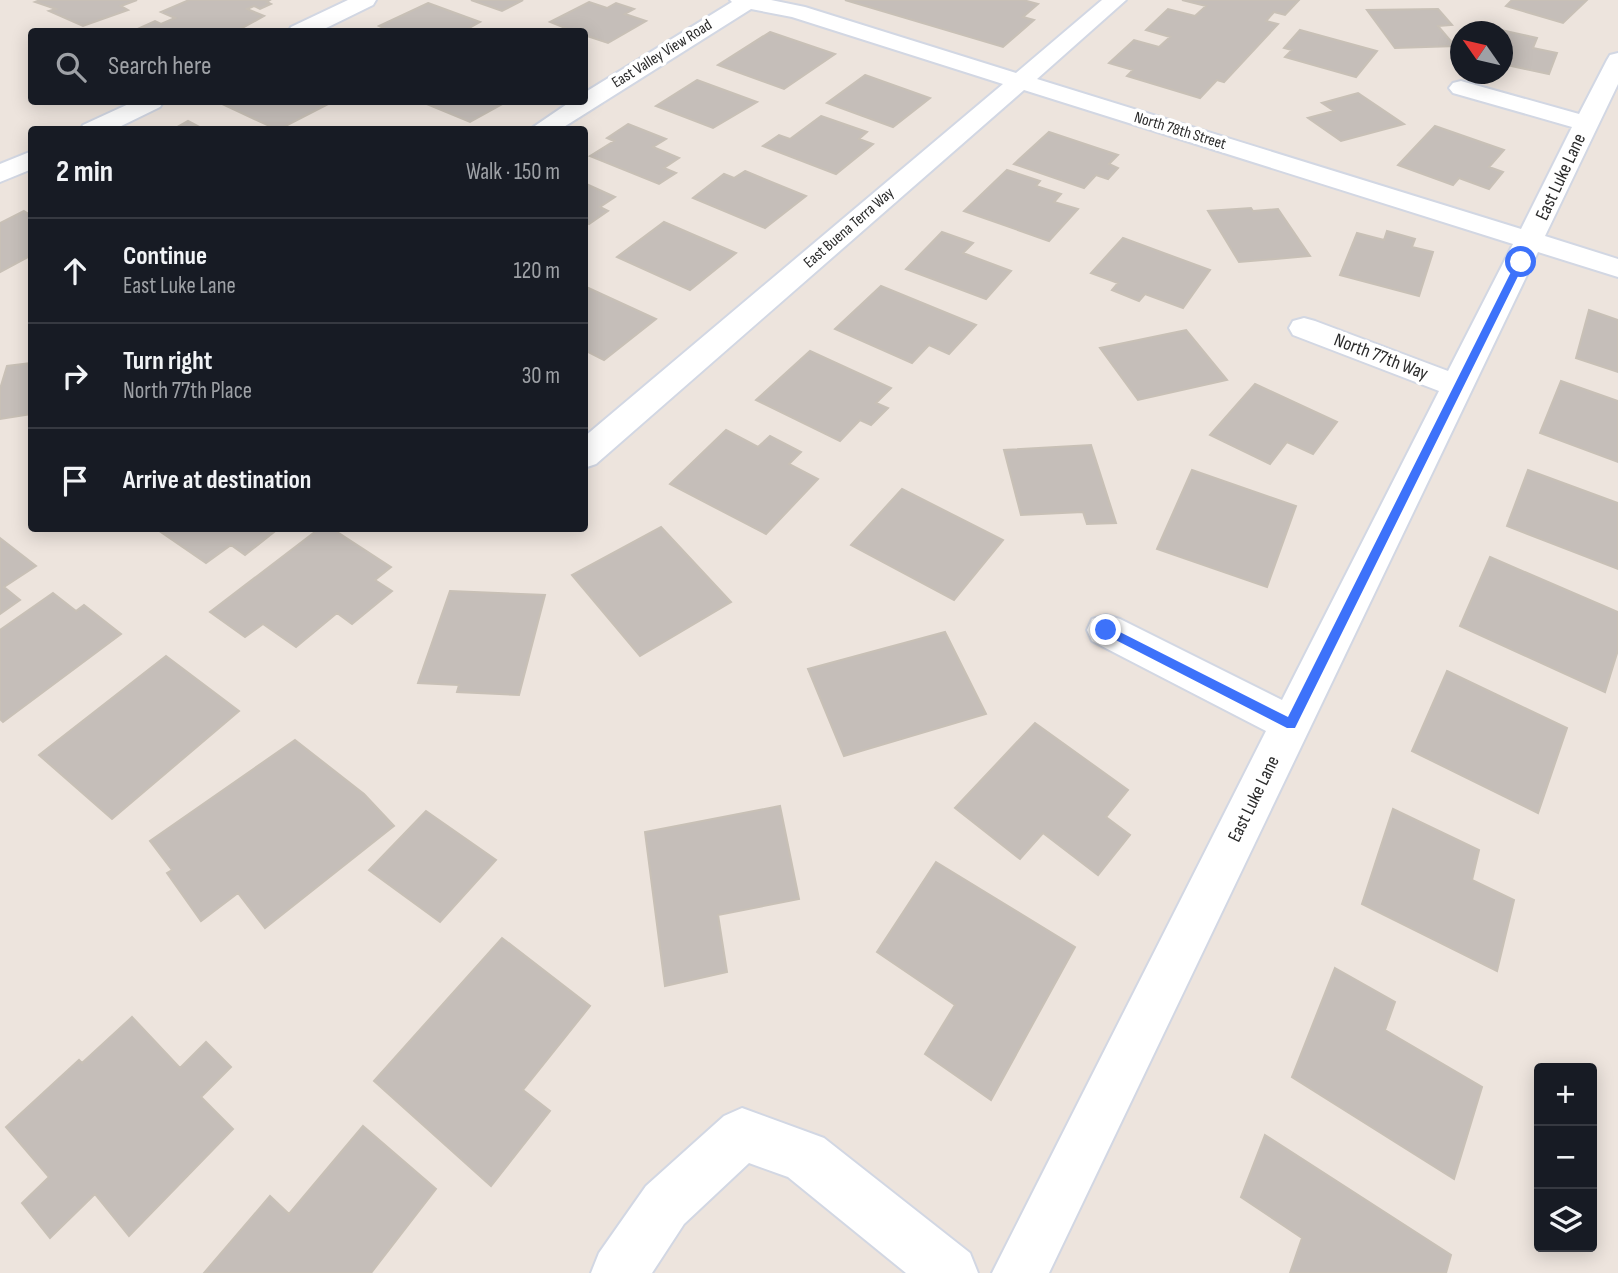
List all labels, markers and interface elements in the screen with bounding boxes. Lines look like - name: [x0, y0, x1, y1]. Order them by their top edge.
- street label: East Valley View Road: [609, 16, 715, 92]
- north arrow: [1450, 21, 1513, 84]
- search box: [28, 28, 588, 105]
- icon: search: [52, 48, 90, 86]
- text: Search here: [108, 51, 211, 82]
- street label: North 78th Street: [1132, 108, 1228, 154]
- street label: East Luke Lane: [1531, 130, 1591, 224]
- text: 2 min: [56, 154, 113, 190]
- text: Walk · 150 m: [466, 158, 560, 186]
- street label: East Buena Terra Way: [800, 184, 898, 272]
- text: Continue: [123, 241, 207, 272]
- route start: [1505, 246, 1536, 277]
- icon: ahead: [56, 252, 94, 290]
- text: 120 m: [514, 257, 560, 285]
- text: East Luke Lane: [123, 272, 236, 300]
- street label: North 77th Way: [1331, 329, 1432, 386]
- text: Turn right: [123, 346, 212, 377]
- icon: right: [56, 357, 94, 395]
- text: 30 m: [522, 362, 560, 390]
- text: North 77th Place: [123, 377, 252, 405]
- icon: arrive: [56, 462, 94, 500]
- text: Arrive at destination: [123, 465, 311, 496]
- route end: [1090, 614, 1121, 645]
- street label: East Luke Lane: [1223, 752, 1285, 846]
- map controls: [1534, 1063, 1597, 1252]
- button: +: [1534, 1063, 1597, 1126]
- button: −: [1534, 1126, 1597, 1189]
- button: layers: [1534, 1189, 1597, 1252]

